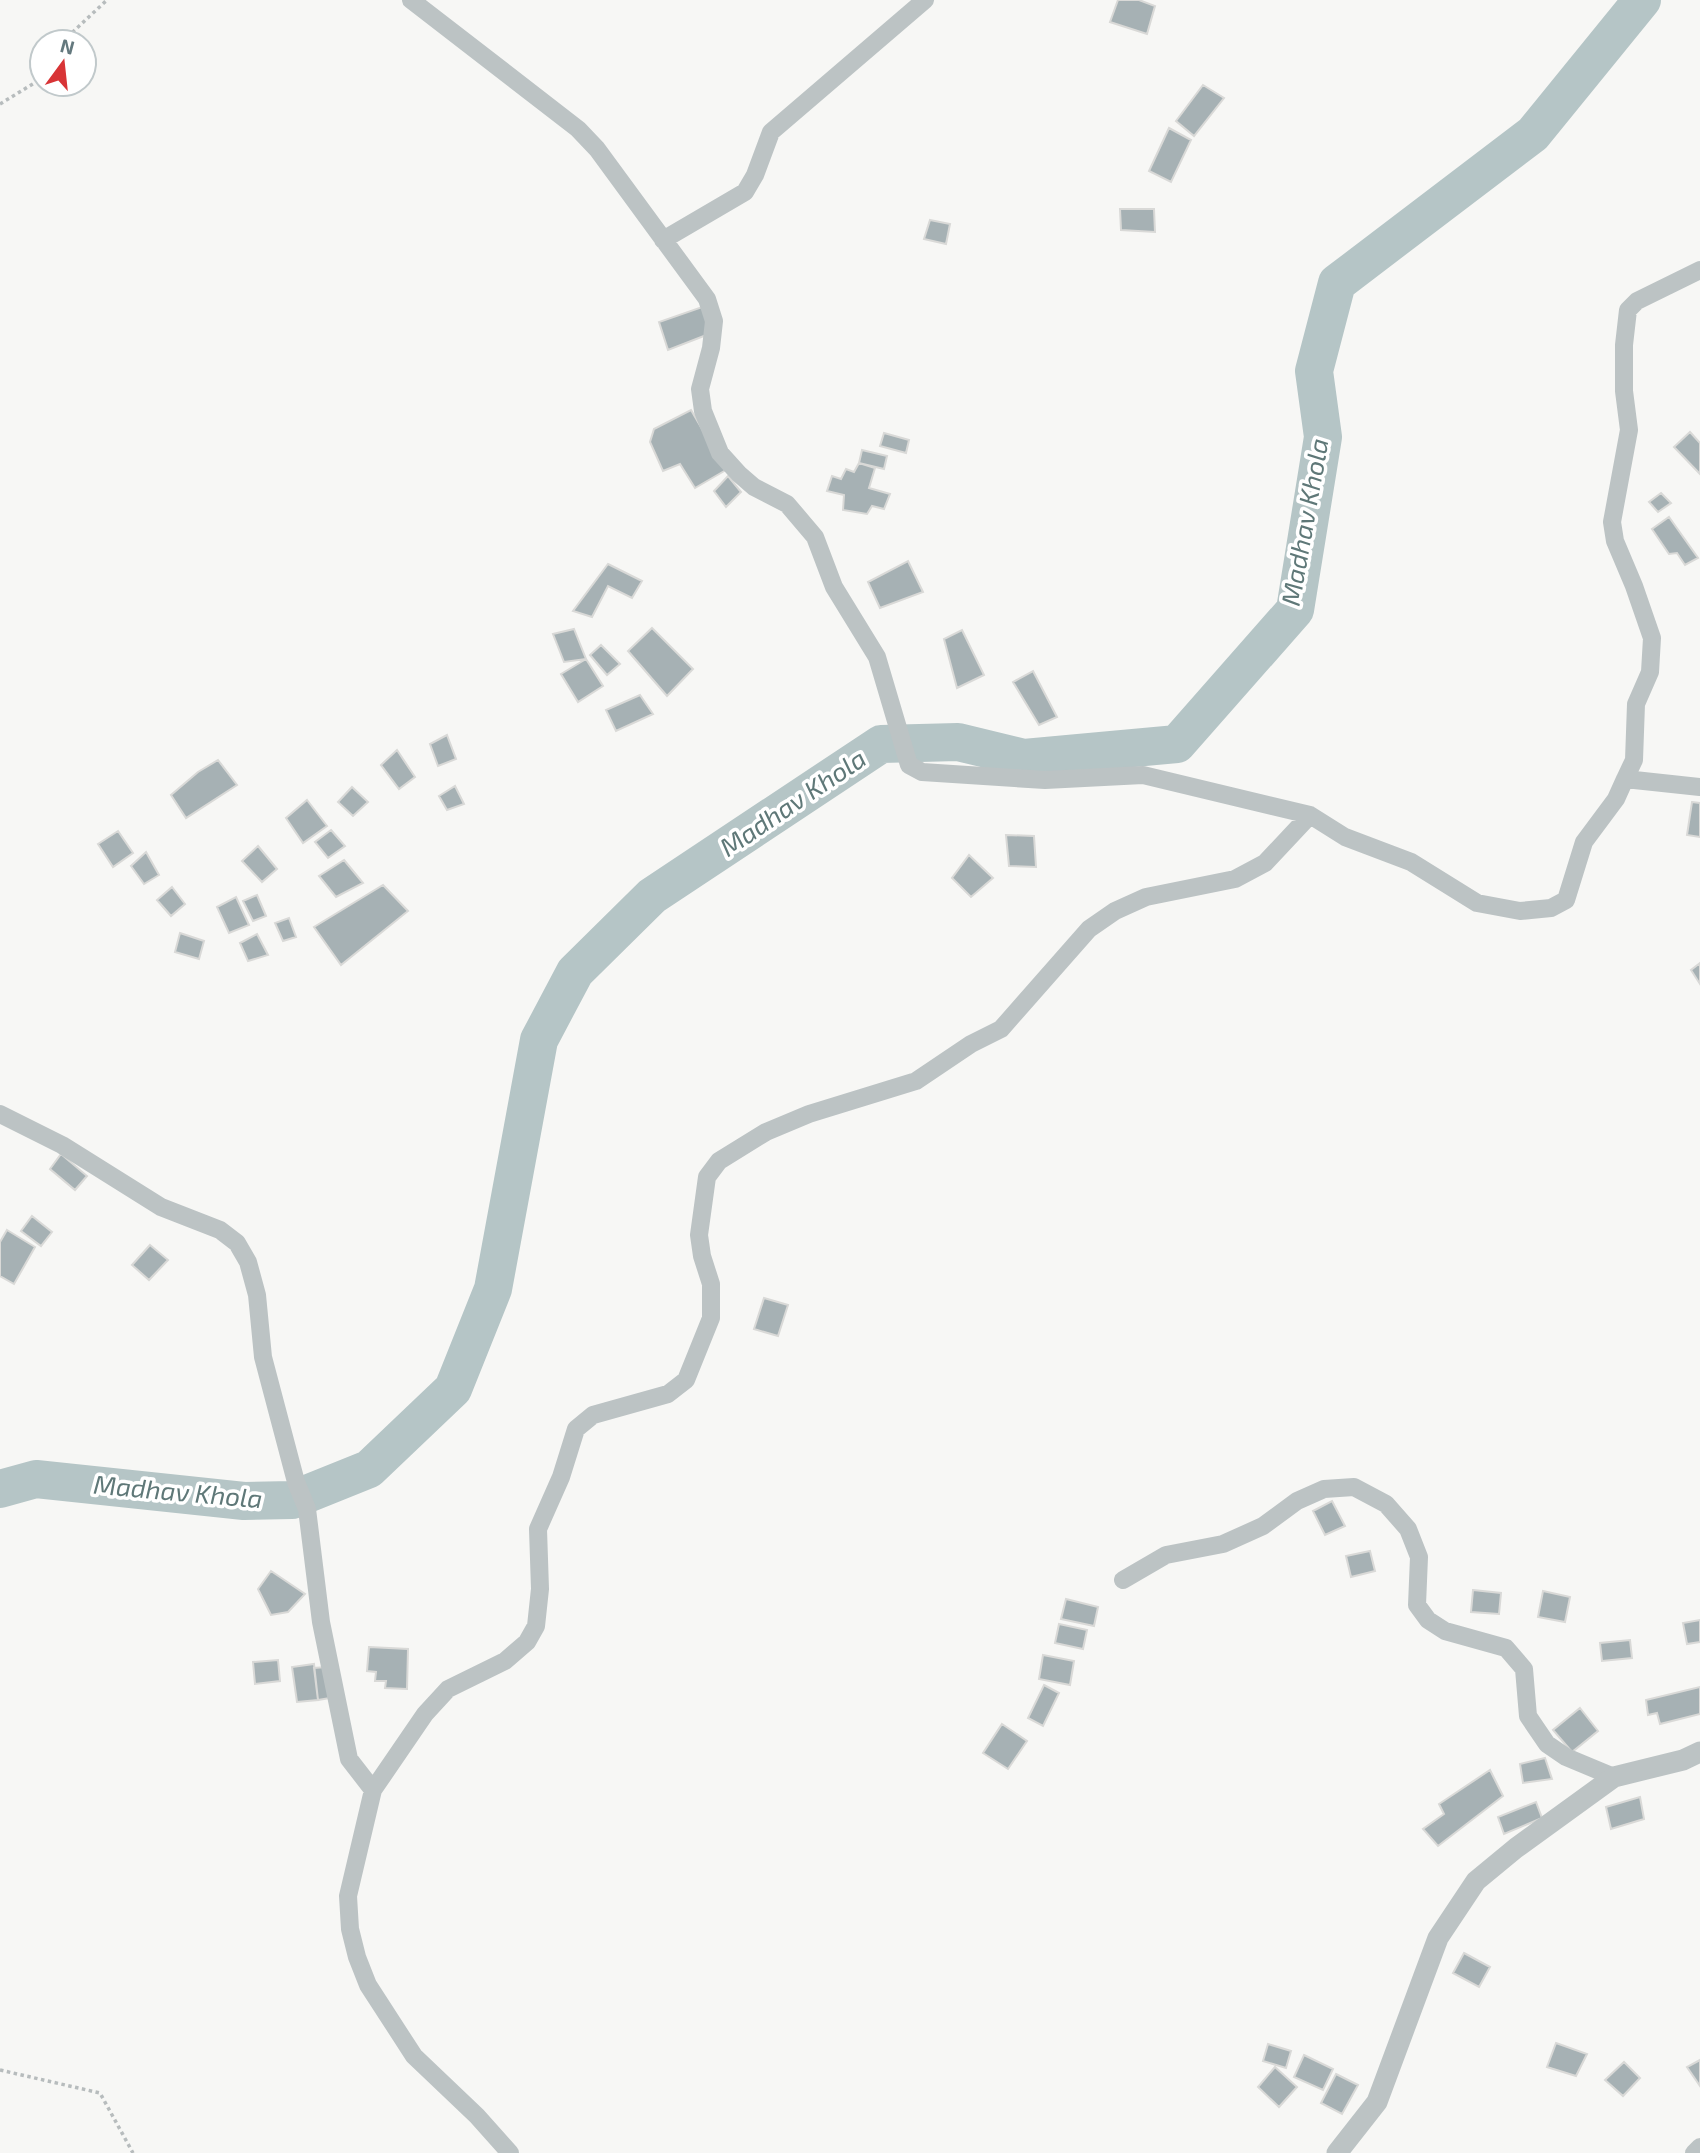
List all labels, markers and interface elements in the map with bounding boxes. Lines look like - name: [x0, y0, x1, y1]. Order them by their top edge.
- north arrow: [28, 28, 98, 98]
- text: N: [58, 33, 77, 59]
- water label: Madhav Khola: [1274, 436, 1334, 608]
- water label: Madhav Khola: [713, 741, 871, 862]
- water label: Madhav Khola: [92, 1468, 264, 1513]

